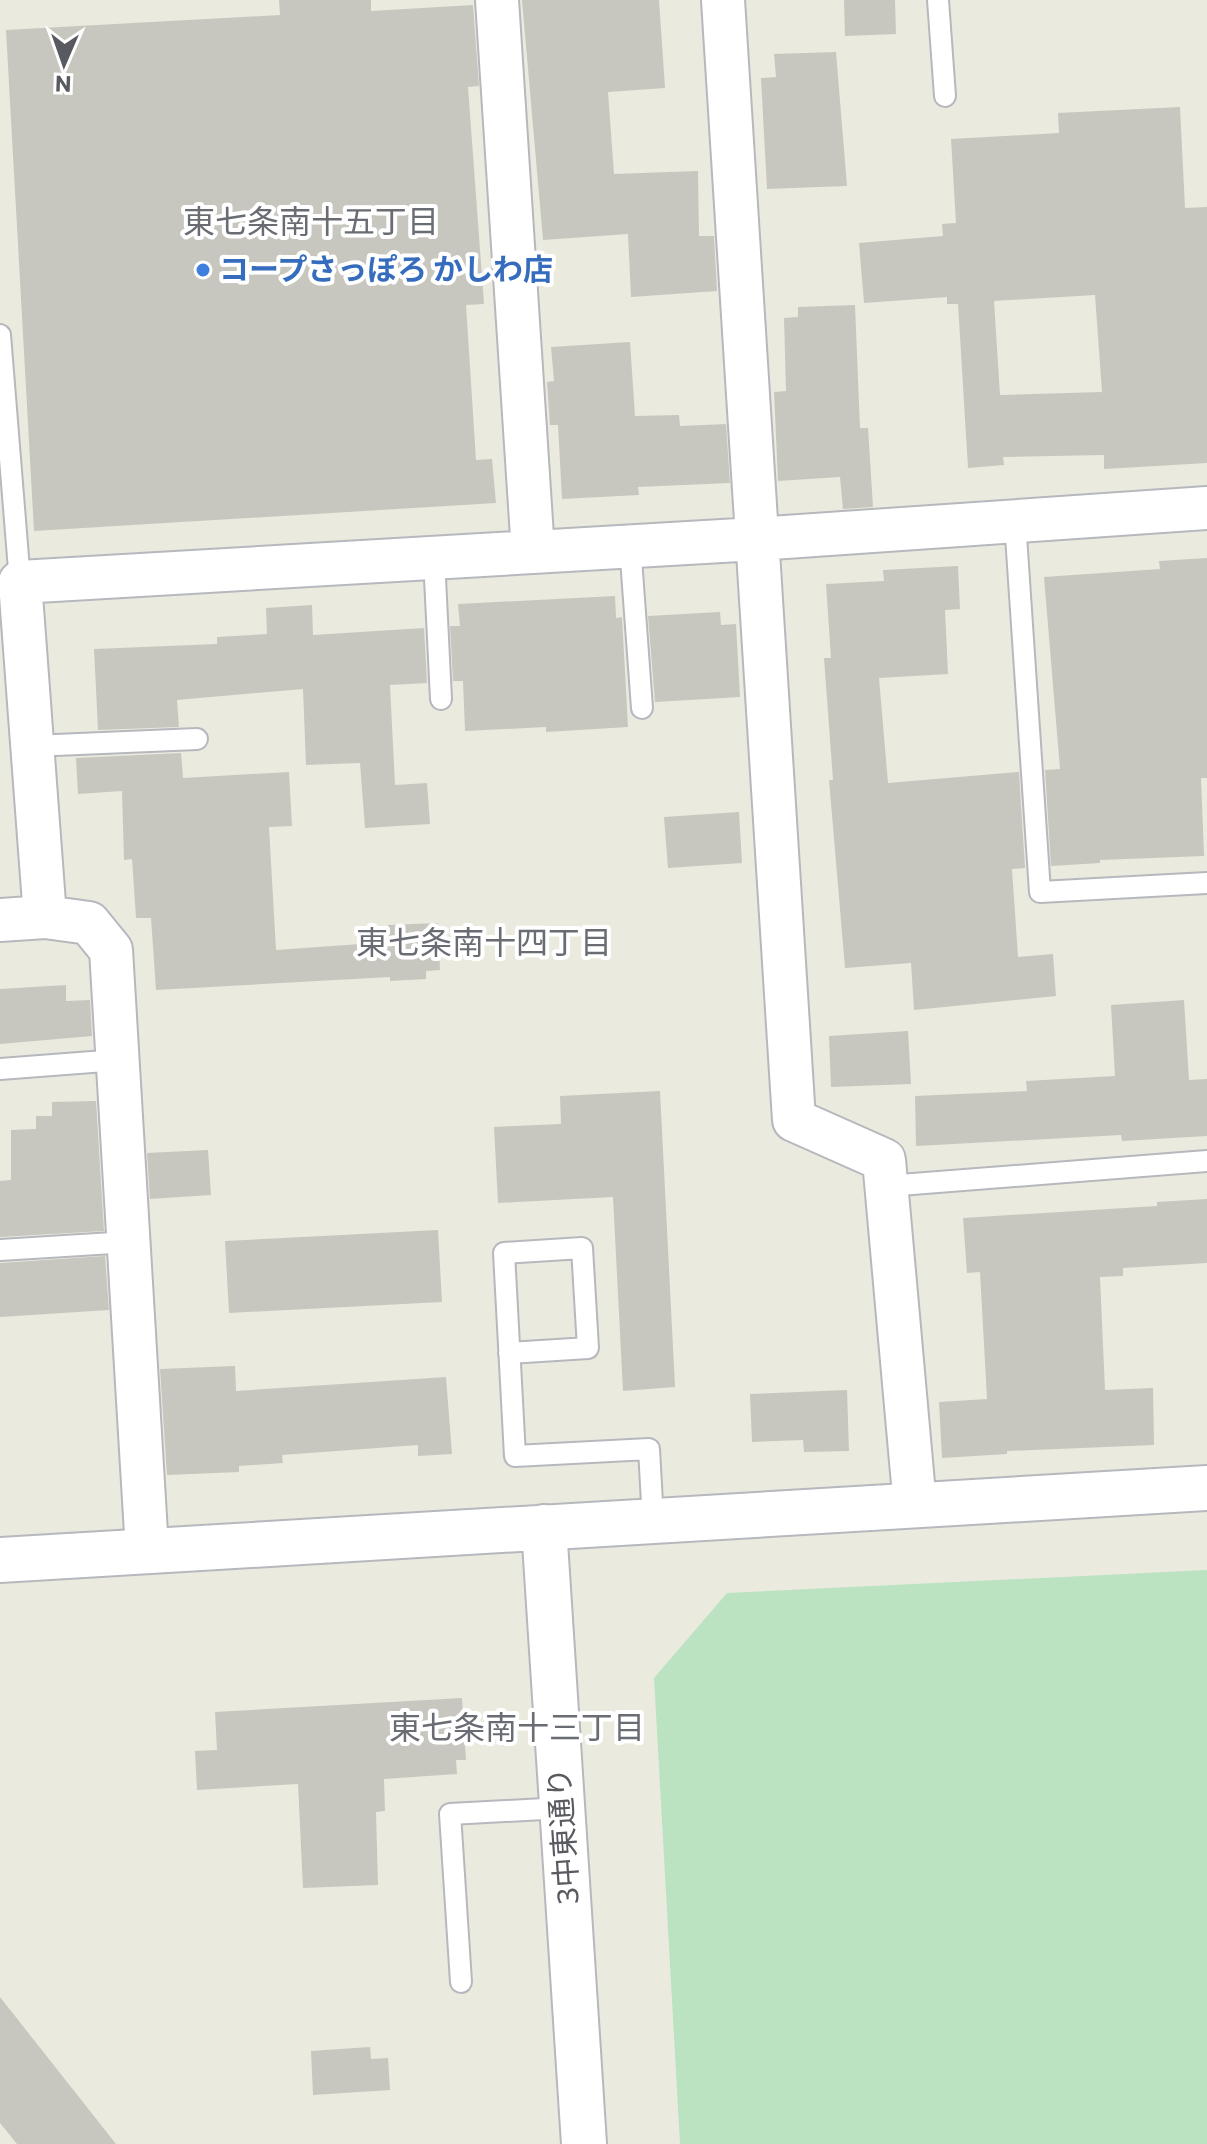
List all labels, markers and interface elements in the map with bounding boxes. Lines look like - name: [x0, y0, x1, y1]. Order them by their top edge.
- north arrow: [24, 24, 104, 104]
- text: N: [55, 71, 72, 98]
- district label: 東七条南十五丁目: [183, 200, 439, 240]
- place label: コープさっぽろ かしわ店: [219, 249, 553, 286]
- marker: コープさっぽろ かしわ店: [194, 261, 212, 279]
- district label: 東七条南十四丁目: [356, 921, 612, 961]
- district label: 東七条南十三丁目: [389, 1706, 645, 1746]
- street label: 3中東通り: [538, 1766, 585, 1906]

